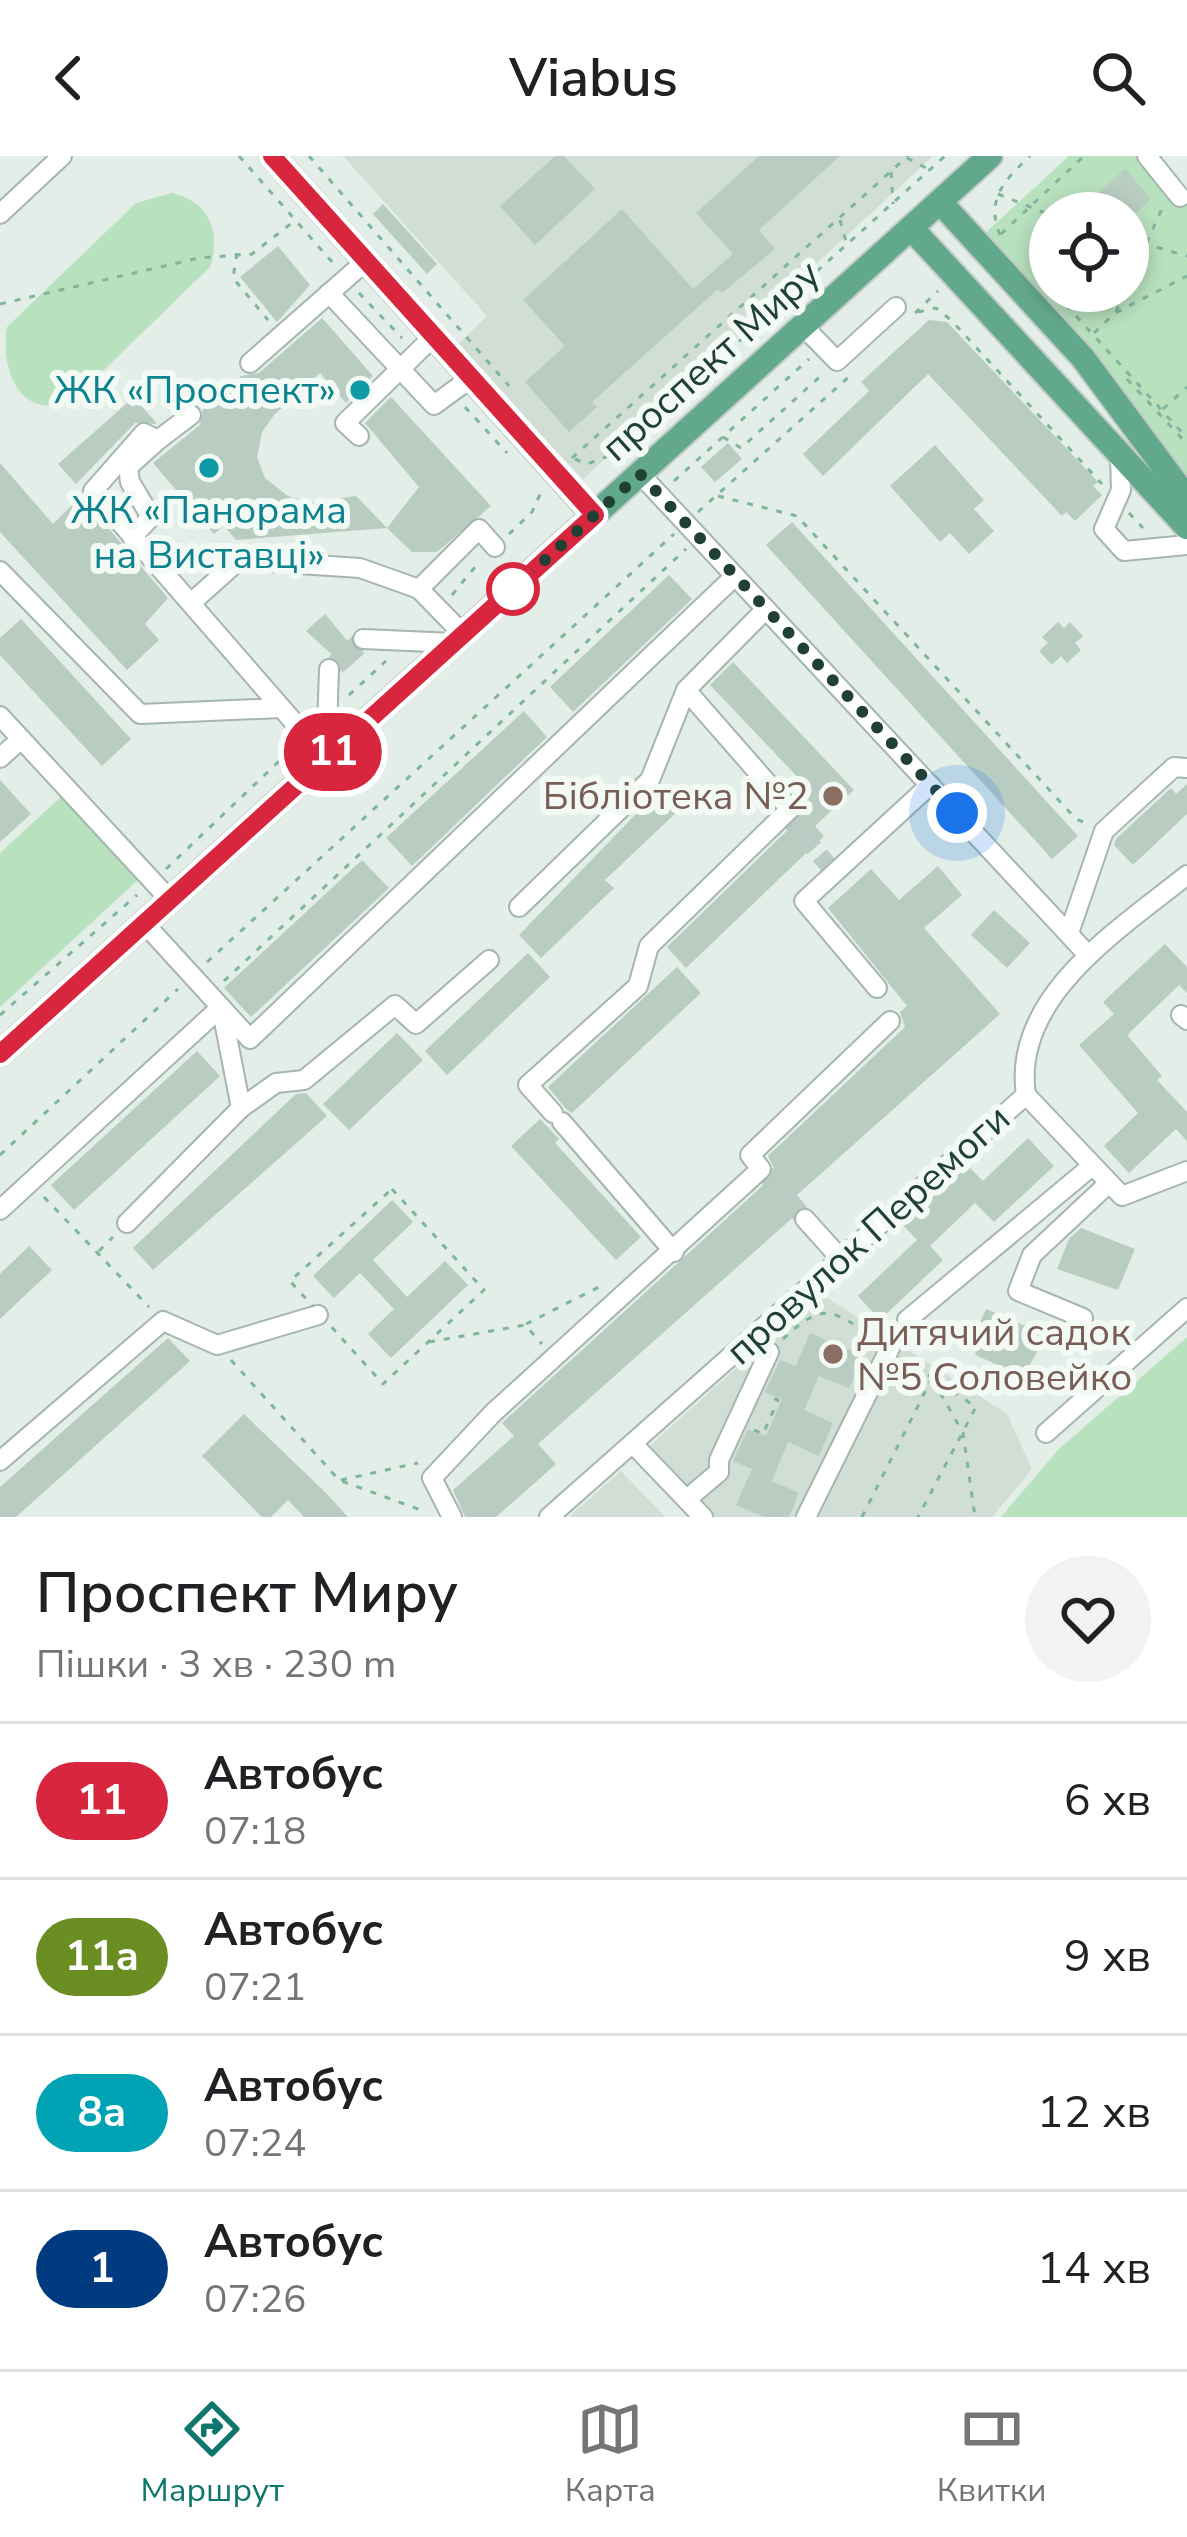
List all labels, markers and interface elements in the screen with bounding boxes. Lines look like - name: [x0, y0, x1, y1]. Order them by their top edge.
- text: Viabus: [509, 41, 678, 115]
- icon: back: [36, 45, 102, 111]
- icon: search: [1085, 45, 1151, 111]
- map controls: [1029, 192, 1149, 312]
- button: locate: [1029, 192, 1149, 312]
- street label: проспект Миру: [590, 248, 832, 474]
- place label: ЖК «Проспект»: [54, 364, 336, 417]
- marker: ЖК «Проспект»: [347, 377, 373, 403]
- marker: ЖК «Панорама на Виставці»: [196, 455, 222, 481]
- place label: ЖК «Панорама на Виставці»: [71, 484, 347, 582]
- unlabelled marker: [488, 564, 538, 614]
- line badge: 11: [279, 713, 387, 791]
- text: 11: [308, 723, 358, 780]
- place label: Бібліотека №2: [543, 770, 809, 823]
- marker: Бібліотека №2: [820, 783, 846, 809]
- your location: [927, 783, 987, 843]
- street label: провулок Перемоги: [714, 1093, 1022, 1377]
- place label: Дитячий садок №5 Соловейко: [857, 1306, 1132, 1404]
- marker: Дитячий садок №5 Соловейко: [820, 1341, 846, 1367]
- text: Проспект Миру: [36, 1554, 458, 1632]
- button: heart: [1025, 1556, 1151, 1682]
- text: Пішки · 3 хв · 230 m: [36, 1638, 396, 1691]
- text: Автобус: [204, 1744, 383, 1805]
- text: 6 хв: [1064, 1770, 1151, 1831]
- text: 11: [77, 1772, 127, 1829]
- text: 07:18: [204, 1805, 307, 1858]
- text: Автобус: [204, 1900, 383, 1961]
- text: 9 хв: [1064, 1926, 1151, 1987]
- text: 11а: [65, 1928, 139, 1985]
- text: 07:21: [204, 1961, 307, 2014]
- text: Автобус: [204, 2056, 383, 2117]
- text: 12 хв: [1037, 2082, 1151, 2143]
- text: 8а: [78, 2084, 126, 2141]
- text: 07:24: [204, 2117, 307, 2170]
- text: Автобус: [204, 2212, 383, 2273]
- text: 14 хв: [1037, 2238, 1151, 2299]
- text: 1: [89, 2240, 115, 2297]
- text: 07:26: [204, 2273, 307, 2326]
- tab: Маршрут: [140, 2396, 284, 2513]
- tab: Карта: [565, 2396, 656, 2513]
- tab: Квитки: [937, 2396, 1047, 2513]

